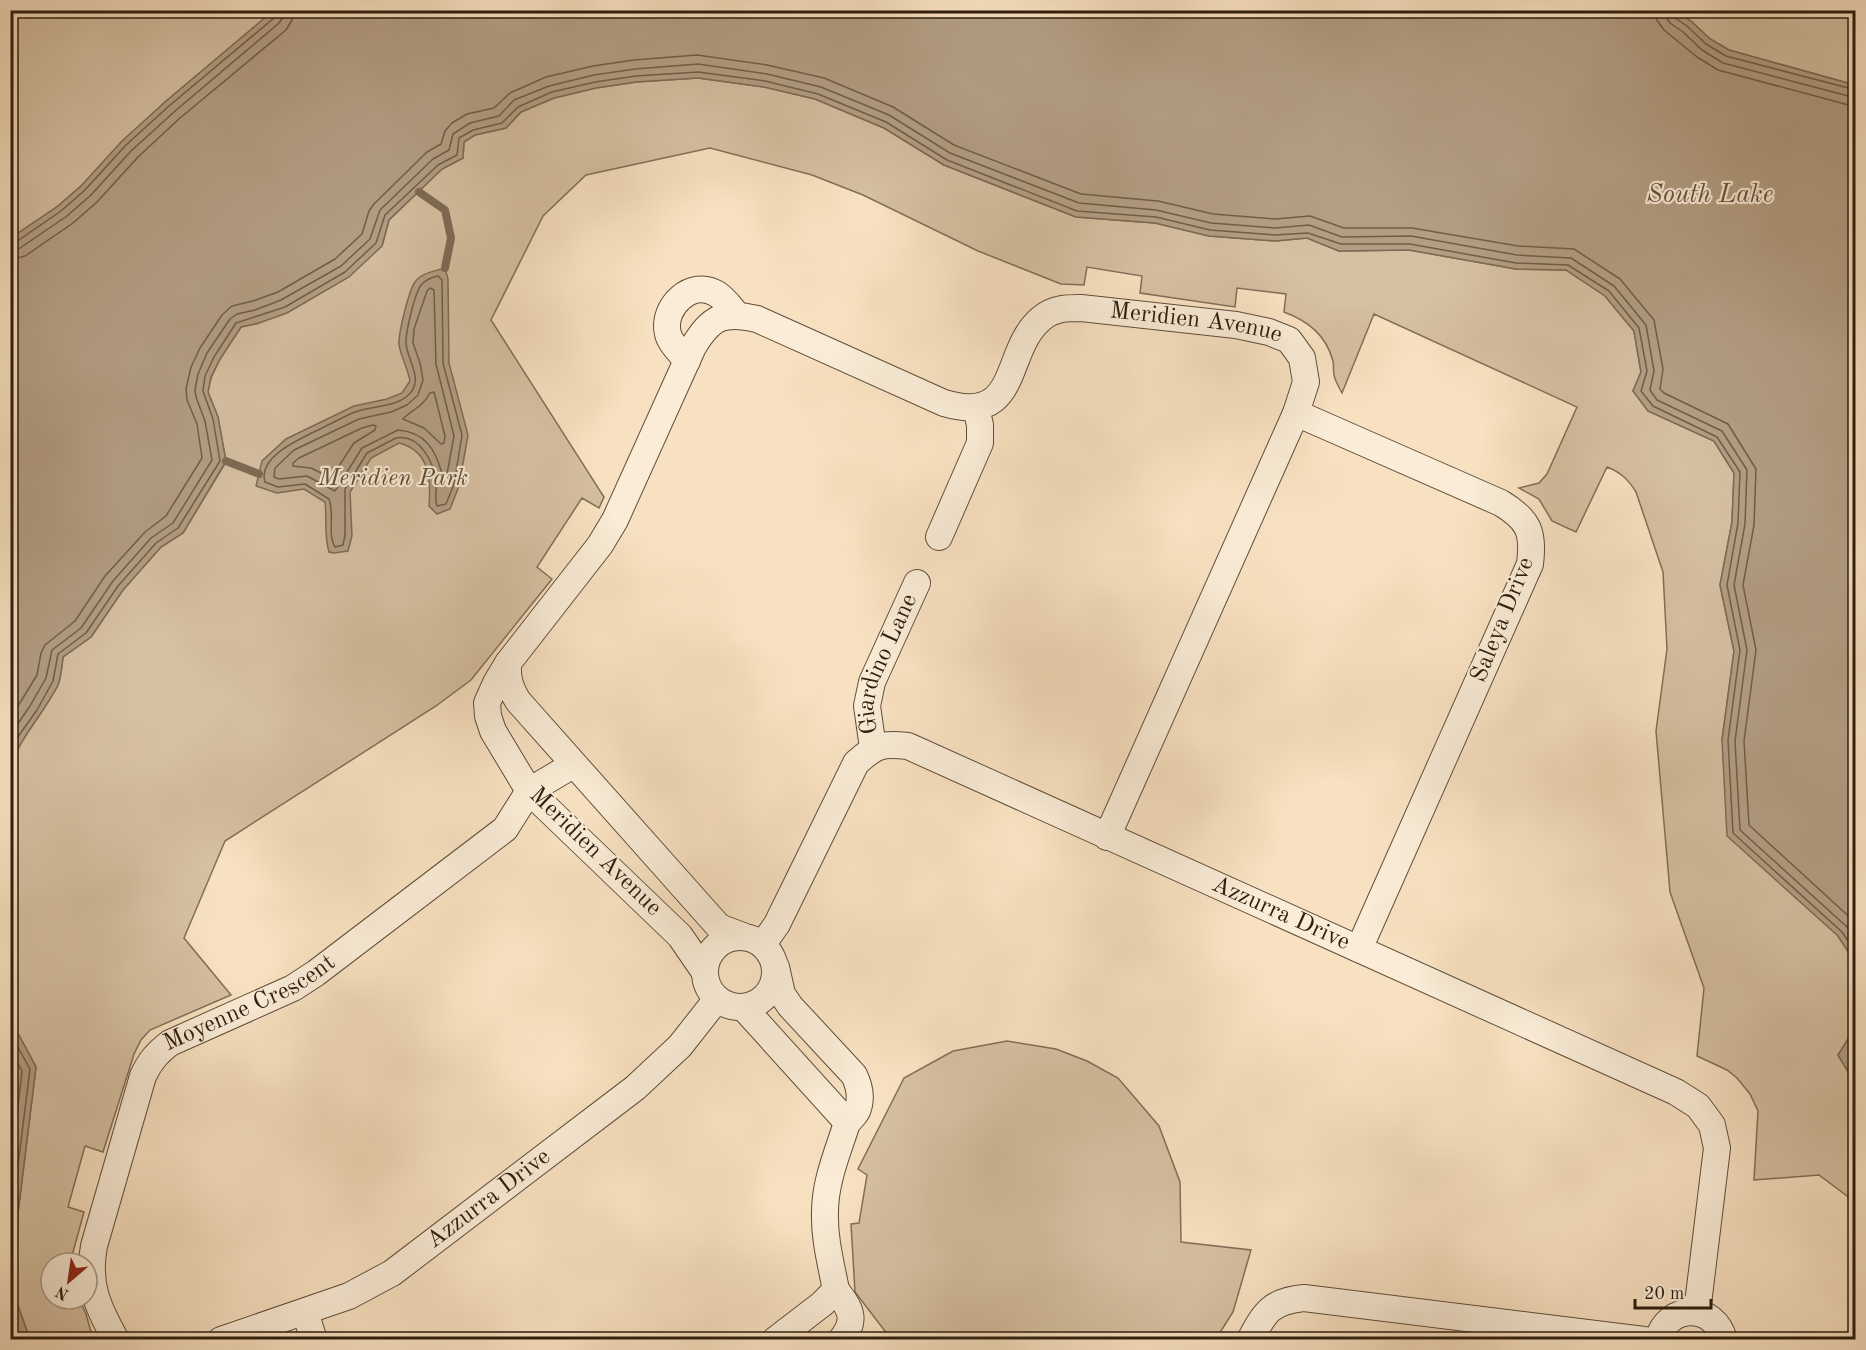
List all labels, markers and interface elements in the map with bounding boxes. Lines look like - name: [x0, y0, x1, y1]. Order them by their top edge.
- water label: South Lake: [1647, 182, 1773, 208]
- street label: Meridien Avenue: [1109, 299, 1286, 348]
- park label: Meridien Park: [317, 467, 468, 491]
- street label: Saleya Drive: [1467, 554, 1539, 686]
- street label: Giardino Lane: [854, 590, 922, 736]
- street label: Meridien Avenue: [524, 783, 666, 921]
- street label: Azzurra Drive: [1208, 872, 1353, 955]
- street label: Moyenne Crescent: [160, 951, 340, 1056]
- street label: Azzurra Drive: [423, 1145, 555, 1254]
- north arrow: [39, 1251, 99, 1311]
- scale bar: [1635, 1272, 1712, 1310]
- text: N: [53, 1282, 72, 1302]
- text: 20 m: [1644, 1285, 1684, 1303]

